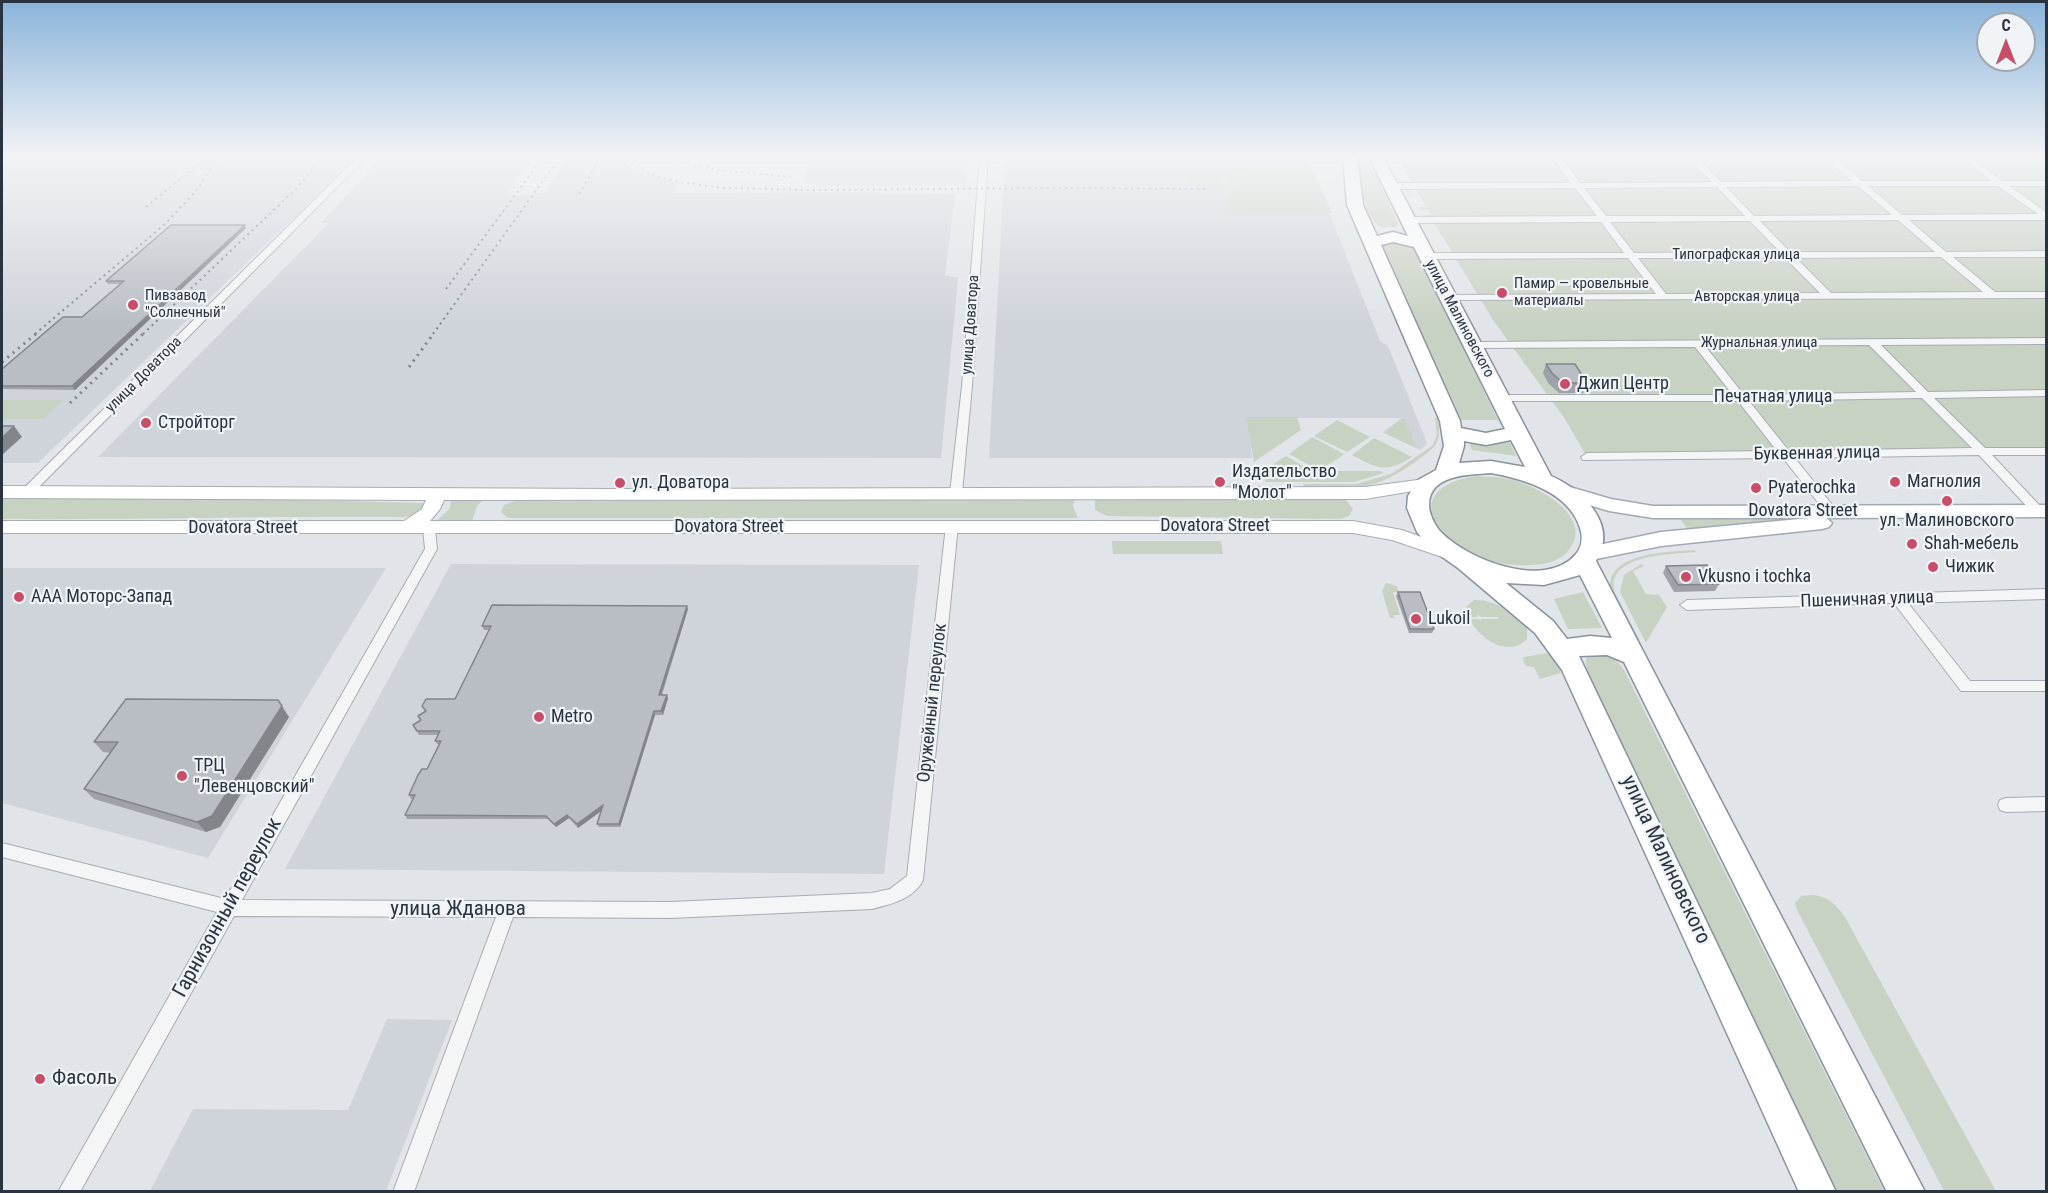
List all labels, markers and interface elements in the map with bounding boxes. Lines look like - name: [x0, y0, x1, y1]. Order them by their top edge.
- north arrow: [1976, 12, 2036, 72]
- text: С: [2001, 16, 2011, 35]
- street label: Типографская улица: [1672, 246, 1800, 264]
- street label: улица Малиновского: [1420, 257, 1498, 381]
- street label: улица Доватора: [959, 275, 983, 375]
- place label: Памир — кровельные материалы: [1514, 275, 1649, 310]
- marker: Памир — кровельные материалы: [1495, 286, 1509, 300]
- place label: Пивзавод "Солнечный": [145, 287, 226, 322]
- street label: Авторская улица: [1694, 288, 1800, 306]
- marker: Пивзавод "Солнечный": [126, 298, 140, 312]
- street label: улица Доватора: [102, 333, 186, 417]
- street label: Журнальная улица: [1701, 334, 1817, 352]
- place label: Джип Центр: [1577, 373, 1669, 395]
- marker: Джип Центр: [1558, 377, 1572, 391]
- street label: Печатная улица: [1714, 386, 1832, 408]
- place label: Стройторг: [158, 412, 235, 434]
- marker: Стройторг: [139, 416, 153, 430]
- street label: Буквенная улица: [1753, 442, 1881, 466]
- place label: Издательство "Молот": [1232, 461, 1337, 504]
- place label: Магнолия: [1907, 471, 1981, 493]
- place label: ул. Доватора: [632, 472, 729, 494]
- marker: Издательство "Молот": [1213, 475, 1227, 489]
- marker: Магнолия: [1888, 475, 1902, 489]
- marker: ул. Доватора: [613, 476, 627, 490]
- place label: Pyaterochka: [1768, 477, 1856, 499]
- marker: Pyaterochka: [1749, 481, 1763, 495]
- marker: ул. Малиновского: [1940, 494, 1954, 508]
- street label: Dovatora Street: [1748, 500, 1858, 522]
- place label: ул. Малиновского: [1880, 510, 2014, 532]
- street label: Dovatora Street: [1160, 515, 1270, 537]
- street label: Dovatora Street: [674, 516, 784, 538]
- street label: Dovatora Street: [188, 517, 298, 539]
- place label: Shah-мебель: [1924, 533, 2019, 555]
- marker: Shah-мебель: [1905, 537, 1919, 551]
- place label: Чижик: [1945, 556, 1995, 578]
- marker: Чижик: [1926, 560, 1940, 574]
- place label: Vkusno i tochka: [1698, 566, 1811, 588]
- marker: Vkusno i tochka: [1679, 570, 1693, 584]
- place label: ААА Моторс-Запад: [31, 586, 172, 608]
- street label: Пшеничная улица: [1800, 587, 1934, 613]
- marker: ААА Моторс-Запад: [12, 590, 26, 604]
- place label: Lukoil: [1428, 608, 1470, 630]
- marker: Lukoil: [1409, 612, 1423, 626]
- street label: Оружейный переулок: [914, 622, 952, 784]
- place label: Metro: [551, 706, 593, 728]
- marker: Metro: [532, 710, 546, 724]
- place label: ТРЦ "Левенцовский": [194, 755, 315, 798]
- marker: ТРЦ "Левенцовский": [175, 769, 189, 783]
- street label: улица Малиновского: [1615, 772, 1715, 948]
- street label: Гарнизонный переулок: [168, 814, 288, 1002]
- street label: улица Жданова: [390, 897, 526, 923]
- place label: Фасоль: [52, 1066, 117, 1092]
- marker: Фасоль: [33, 1072, 47, 1086]

